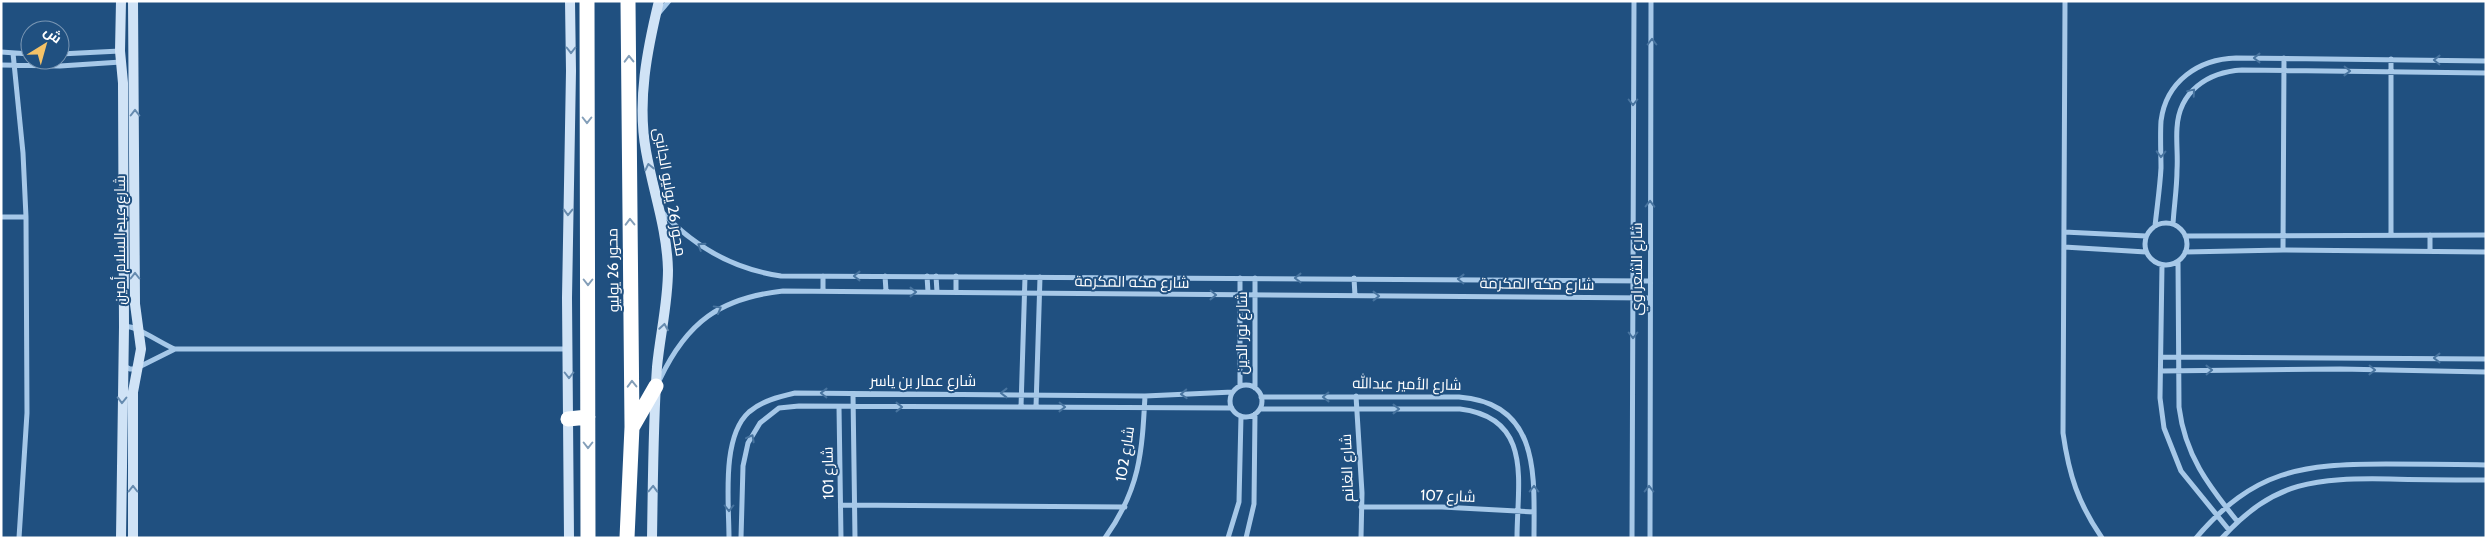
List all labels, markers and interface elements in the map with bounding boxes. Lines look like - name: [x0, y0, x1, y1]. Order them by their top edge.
- north arrow: [20, 20, 70, 70]
- text: ش: [40, 22, 65, 47]
- one-way arrow: [1647, 37, 1657, 45]
- one-way arrow: [566, 46, 576, 54]
- one-way arrow: [2253, 53, 2260, 63]
- one-way arrow: [624, 55, 634, 62]
- one-way arrow: [2433, 55, 2440, 65]
- one-way arrow: [2344, 66, 2351, 76]
- one-way arrow: [2186, 88, 2195, 97]
- one-way arrow: [1628, 99, 1638, 107]
- one-way arrow: [130, 109, 140, 116]
- one-way arrow: [582, 116, 592, 124]
- street label: محور 26 يوليو الجانبى: [649, 126, 690, 258]
- one-way arrow: [2156, 151, 2166, 159]
- one-way arrow: [644, 163, 655, 171]
- street label: شارع عبد السلام أمين: [110, 175, 131, 305]
- one-way arrow: [1645, 200, 1655, 208]
- one-way arrow: [562, 209, 573, 217]
- one-way arrow: [625, 217, 635, 225]
- street label: شارع الشعراوي: [1628, 222, 1649, 316]
- street label: محور 26 يوليو: [603, 228, 623, 312]
- one-way arrow: [697, 243, 707, 252]
- one-way arrow: [130, 271, 140, 279]
- one-way arrow: [853, 271, 861, 281]
- street label: شارع مكه المكرمة: [1074, 272, 1190, 294]
- one-way arrow: [1294, 273, 1302, 283]
- one-way arrow: [1456, 274, 1464, 284]
- street label: شارع مكه المكرمة: [1479, 274, 1595, 296]
- one-way arrow: [583, 279, 593, 287]
- one-way arrow: [909, 287, 917, 297]
- one-way arrow: [1210, 290, 1218, 300]
- street label: شارع نور الدين: [1233, 291, 1253, 375]
- one-way arrow: [1372, 291, 1380, 301]
- one-way arrow: [713, 305, 722, 315]
- one-way arrow: [658, 323, 668, 332]
- one-way arrow: [1628, 332, 1638, 339]
- one-way arrow: [2433, 353, 2440, 363]
- one-way arrow: [2206, 365, 2213, 375]
- one-way arrow: [2368, 365, 2376, 375]
- one-way arrow: [564, 372, 574, 379]
- street label: شارع عمار بن ياسر: [869, 372, 976, 392]
- street label: شارع الأمير عبدالله: [1352, 373, 1462, 396]
- one-way arrow: [627, 380, 637, 388]
- one-way arrow: [820, 388, 828, 399]
- one-way arrow: [1000, 388, 1008, 398]
- one-way arrow: [1180, 388, 1188, 399]
- one-way arrow: [1322, 391, 1330, 402]
- one-way arrow: [117, 396, 127, 404]
- one-way arrow: [896, 402, 904, 412]
- one-way arrow: [1058, 402, 1066, 412]
- one-way arrow: [1392, 404, 1400, 414]
- street label: شارع 102: [1112, 425, 1140, 483]
- street label: شارع الغانم: [1337, 433, 1359, 503]
- one-way arrow: [745, 434, 755, 443]
- one-way arrow: [583, 442, 593, 449]
- street label: شارع 101: [819, 446, 839, 499]
- one-way arrow: [128, 485, 138, 492]
- one-way arrow: [648, 485, 658, 492]
- one-way arrow: [1529, 485, 1539, 492]
- one-way arrow: [1644, 485, 1655, 493]
- street label: شارع 107: [1420, 486, 1476, 508]
- one-way arrow: [724, 504, 734, 512]

